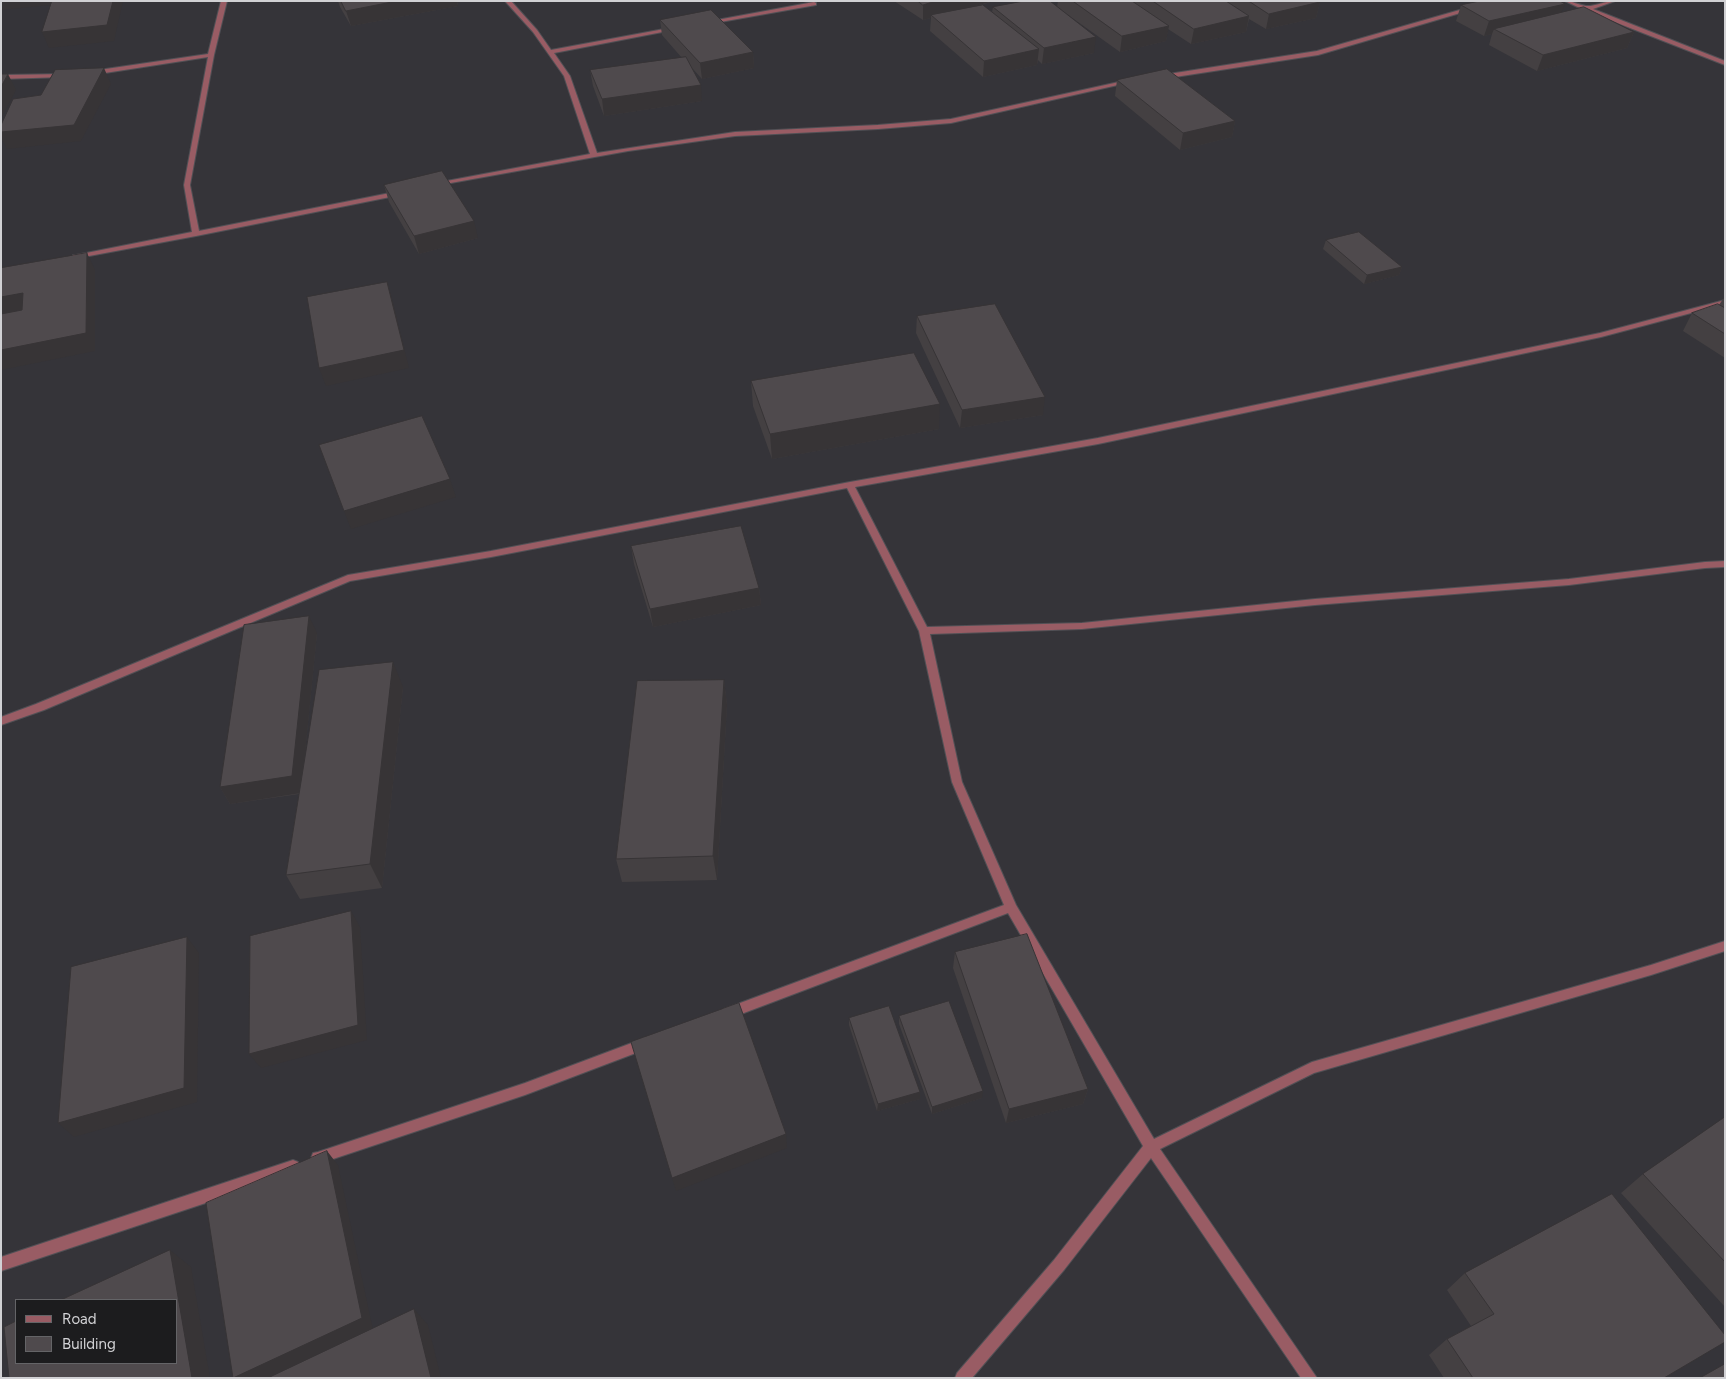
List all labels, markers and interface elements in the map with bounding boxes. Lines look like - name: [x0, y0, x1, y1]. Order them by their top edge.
- legend: [15, 1299, 178, 1364]
- text: Road: [62, 1310, 97, 1328]
- text: Building: [62, 1335, 116, 1353]

